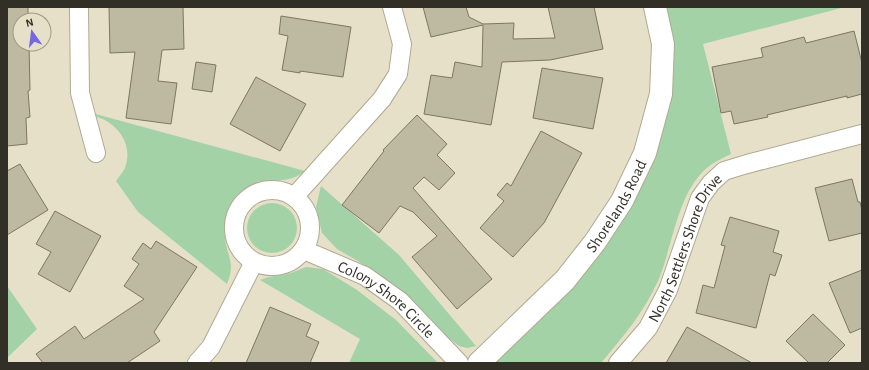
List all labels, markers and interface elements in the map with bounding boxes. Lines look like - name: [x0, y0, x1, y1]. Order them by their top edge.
- north arrow: [12, 12, 52, 52]
- text: N: [25, 17, 35, 29]
- street label: Shorelands Road: [583, 157, 650, 255]
- street label: North Settlers Shore Drive: [646, 171, 725, 325]
- street label: Colony Shore Circle: [335, 258, 437, 341]

